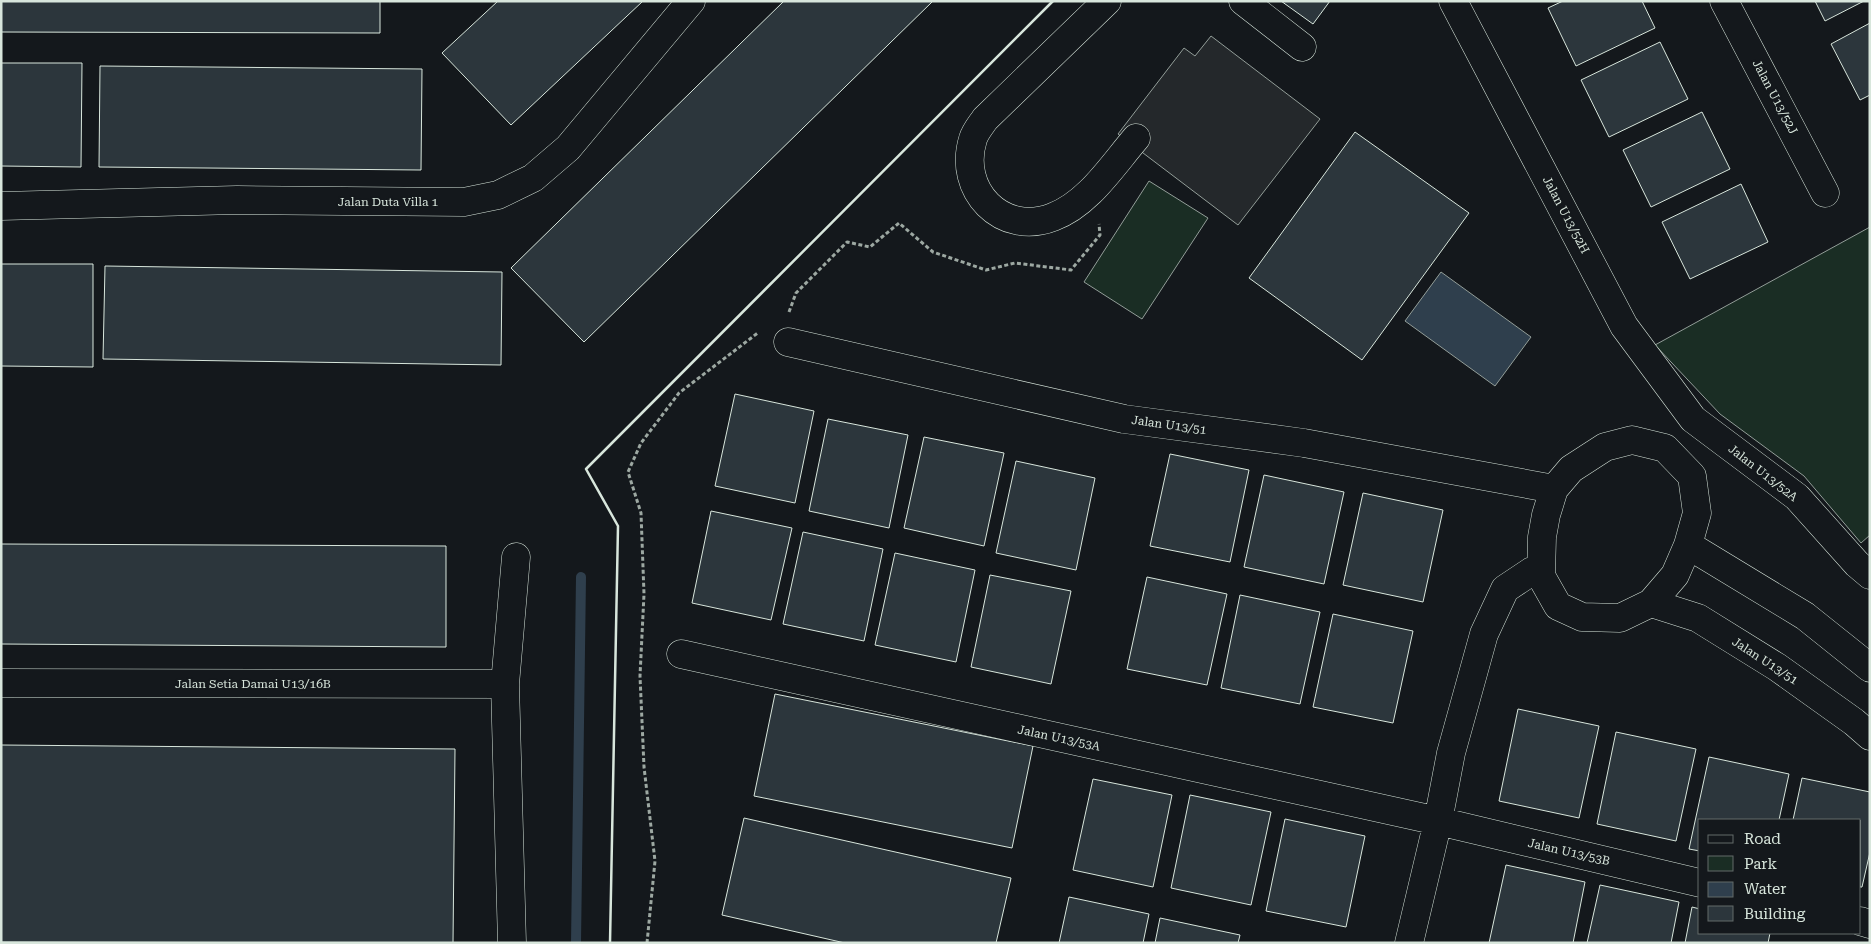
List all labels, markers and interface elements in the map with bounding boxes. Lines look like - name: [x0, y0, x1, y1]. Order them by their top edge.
- street label: Jalan U13/52J: [1749, 57, 1801, 137]
- street label: Jalan U13/52H: [1540, 174, 1592, 256]
- street label: Jalan Duta Villa 1: [338, 195, 439, 209]
- street label: Jalan U13/51: [1131, 413, 1208, 437]
- street label: Jalan U13/52A: [1726, 442, 1801, 505]
- street label: Jalan U13/51: [1729, 635, 1801, 688]
- street label: Jalan Setia Damai U13/16B: [175, 677, 331, 691]
- street label: Jalan U13/53A: [1016, 722, 1102, 754]
- legend: [1698, 819, 1861, 934]
- text: Road: [1744, 830, 1781, 848]
- street label: Jalan U13/53B: [1527, 836, 1611, 868]
- text: Park: [1744, 855, 1778, 873]
- text: Water: [1744, 880, 1786, 898]
- text: Building: [1744, 905, 1806, 923]

